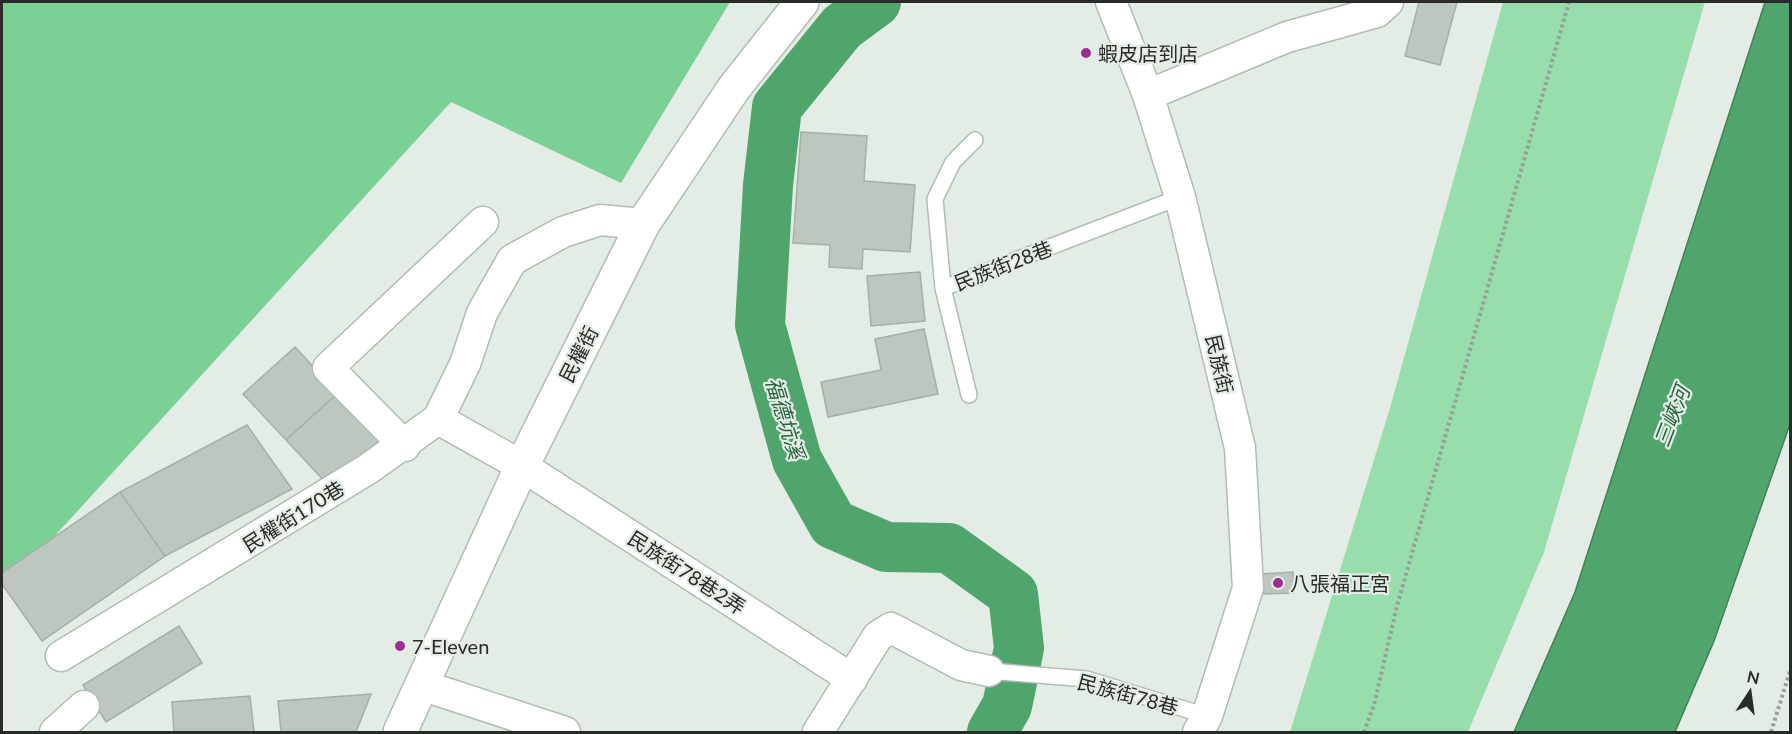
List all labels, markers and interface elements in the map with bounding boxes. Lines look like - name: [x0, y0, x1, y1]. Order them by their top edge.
- place label: 蝦皮店到店: [1098, 41, 1198, 65]
- marker: 蝦皮店到店: [1079, 46, 1093, 60]
- street label: 民族街28巷: [951, 235, 1055, 295]
- street label: 民權街: [554, 322, 602, 386]
- street label: 民族街: [1202, 332, 1238, 396]
- water label: 福德坑溪: [762, 374, 811, 465]
- water label: 三峽河: [1648, 378, 1695, 450]
- street label: 民權街170巷: [238, 475, 348, 557]
- street label: 民族街78巷2弄: [624, 525, 750, 619]
- place label: 八張福正宮: [1290, 571, 1390, 595]
- marker: 八張福正宮: [1271, 576, 1285, 590]
- place label: 7-Eleven: [412, 634, 489, 658]
- marker: 7-Eleven: [393, 639, 407, 653]
- north arrow: [1720, 662, 1780, 722]
- text: N: [1745, 666, 1762, 688]
- street label: 民族街78巷: [1075, 669, 1181, 719]

